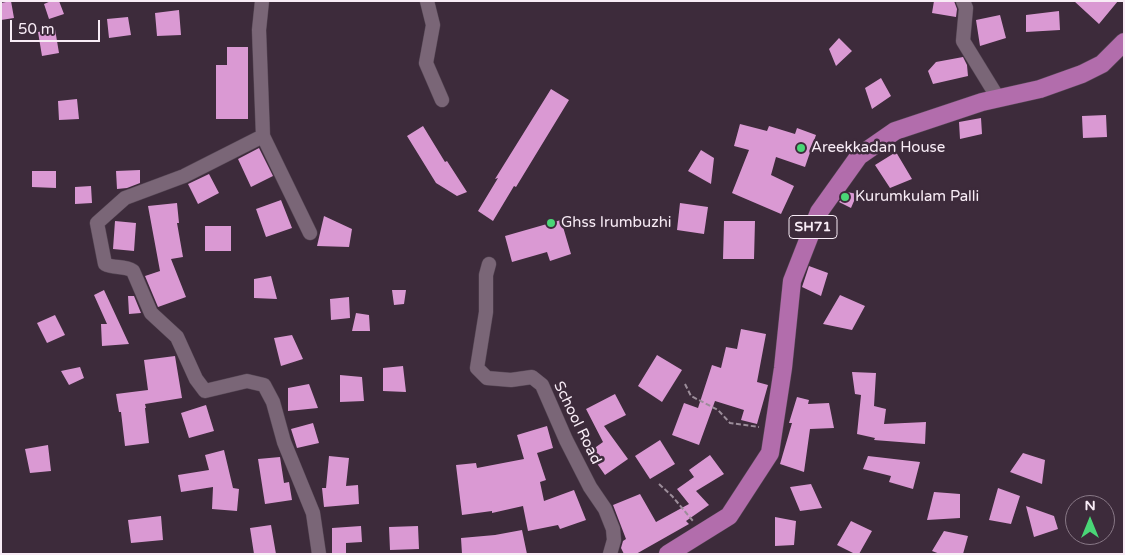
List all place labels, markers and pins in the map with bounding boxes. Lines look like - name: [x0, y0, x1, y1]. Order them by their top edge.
- place label: Areekkadan House: [811, 139, 945, 157]
- marker: Areekkadan House: [795, 142, 807, 154]
- place label: Kurumkulam Palli: [855, 188, 979, 206]
- marker: Kurumkulam Palli: [839, 191, 851, 203]
- place label: Ghss Irumbuzhi: [561, 214, 672, 232]
- marker: Ghss Irumbuzhi: [545, 217, 557, 229]

